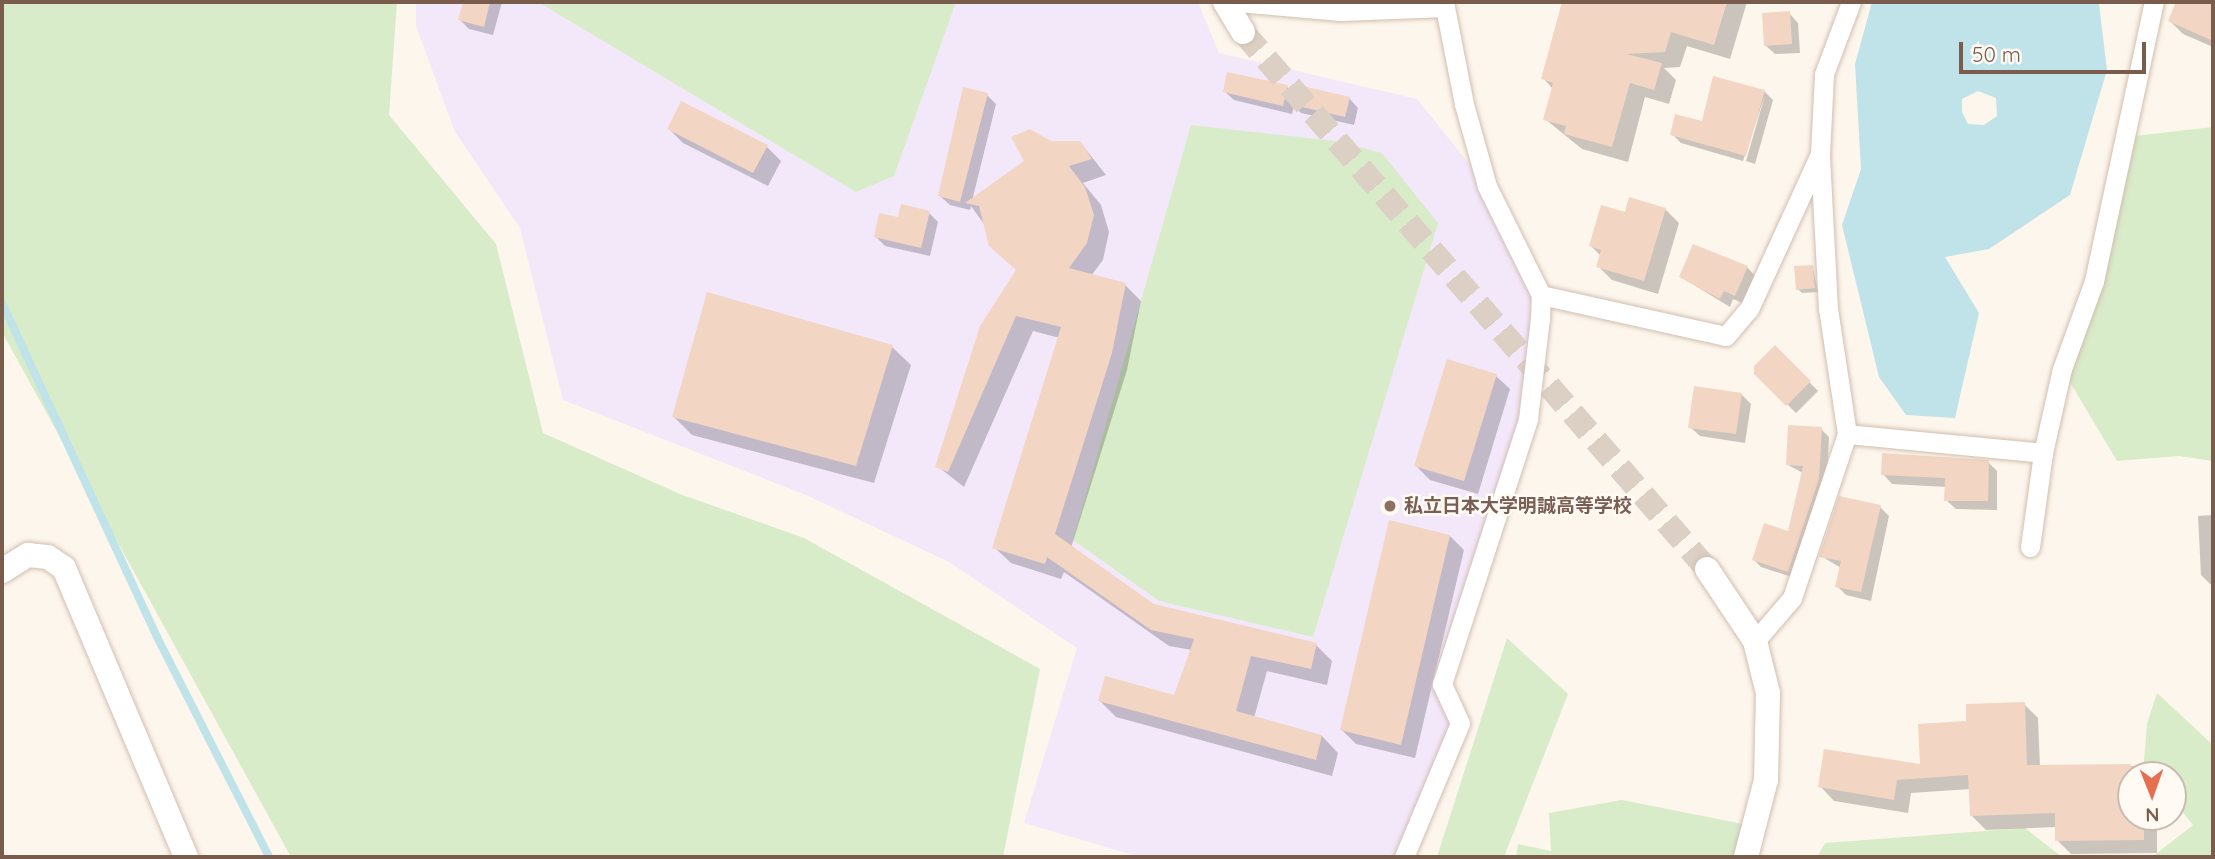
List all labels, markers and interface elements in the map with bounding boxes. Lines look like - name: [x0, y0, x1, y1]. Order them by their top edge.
- scale bar: [1963, 28, 2150, 72]
- text: 50 m: [1972, 41, 2021, 67]
- place label: 私立日本大学明誠高等学校: [1404, 495, 1632, 517]
- marker: 私立日本大学明誠高等学校: [1382, 498, 1398, 514]
- north arrow: [2117, 761, 2187, 831]
- text: N: [2145, 803, 2160, 827]

